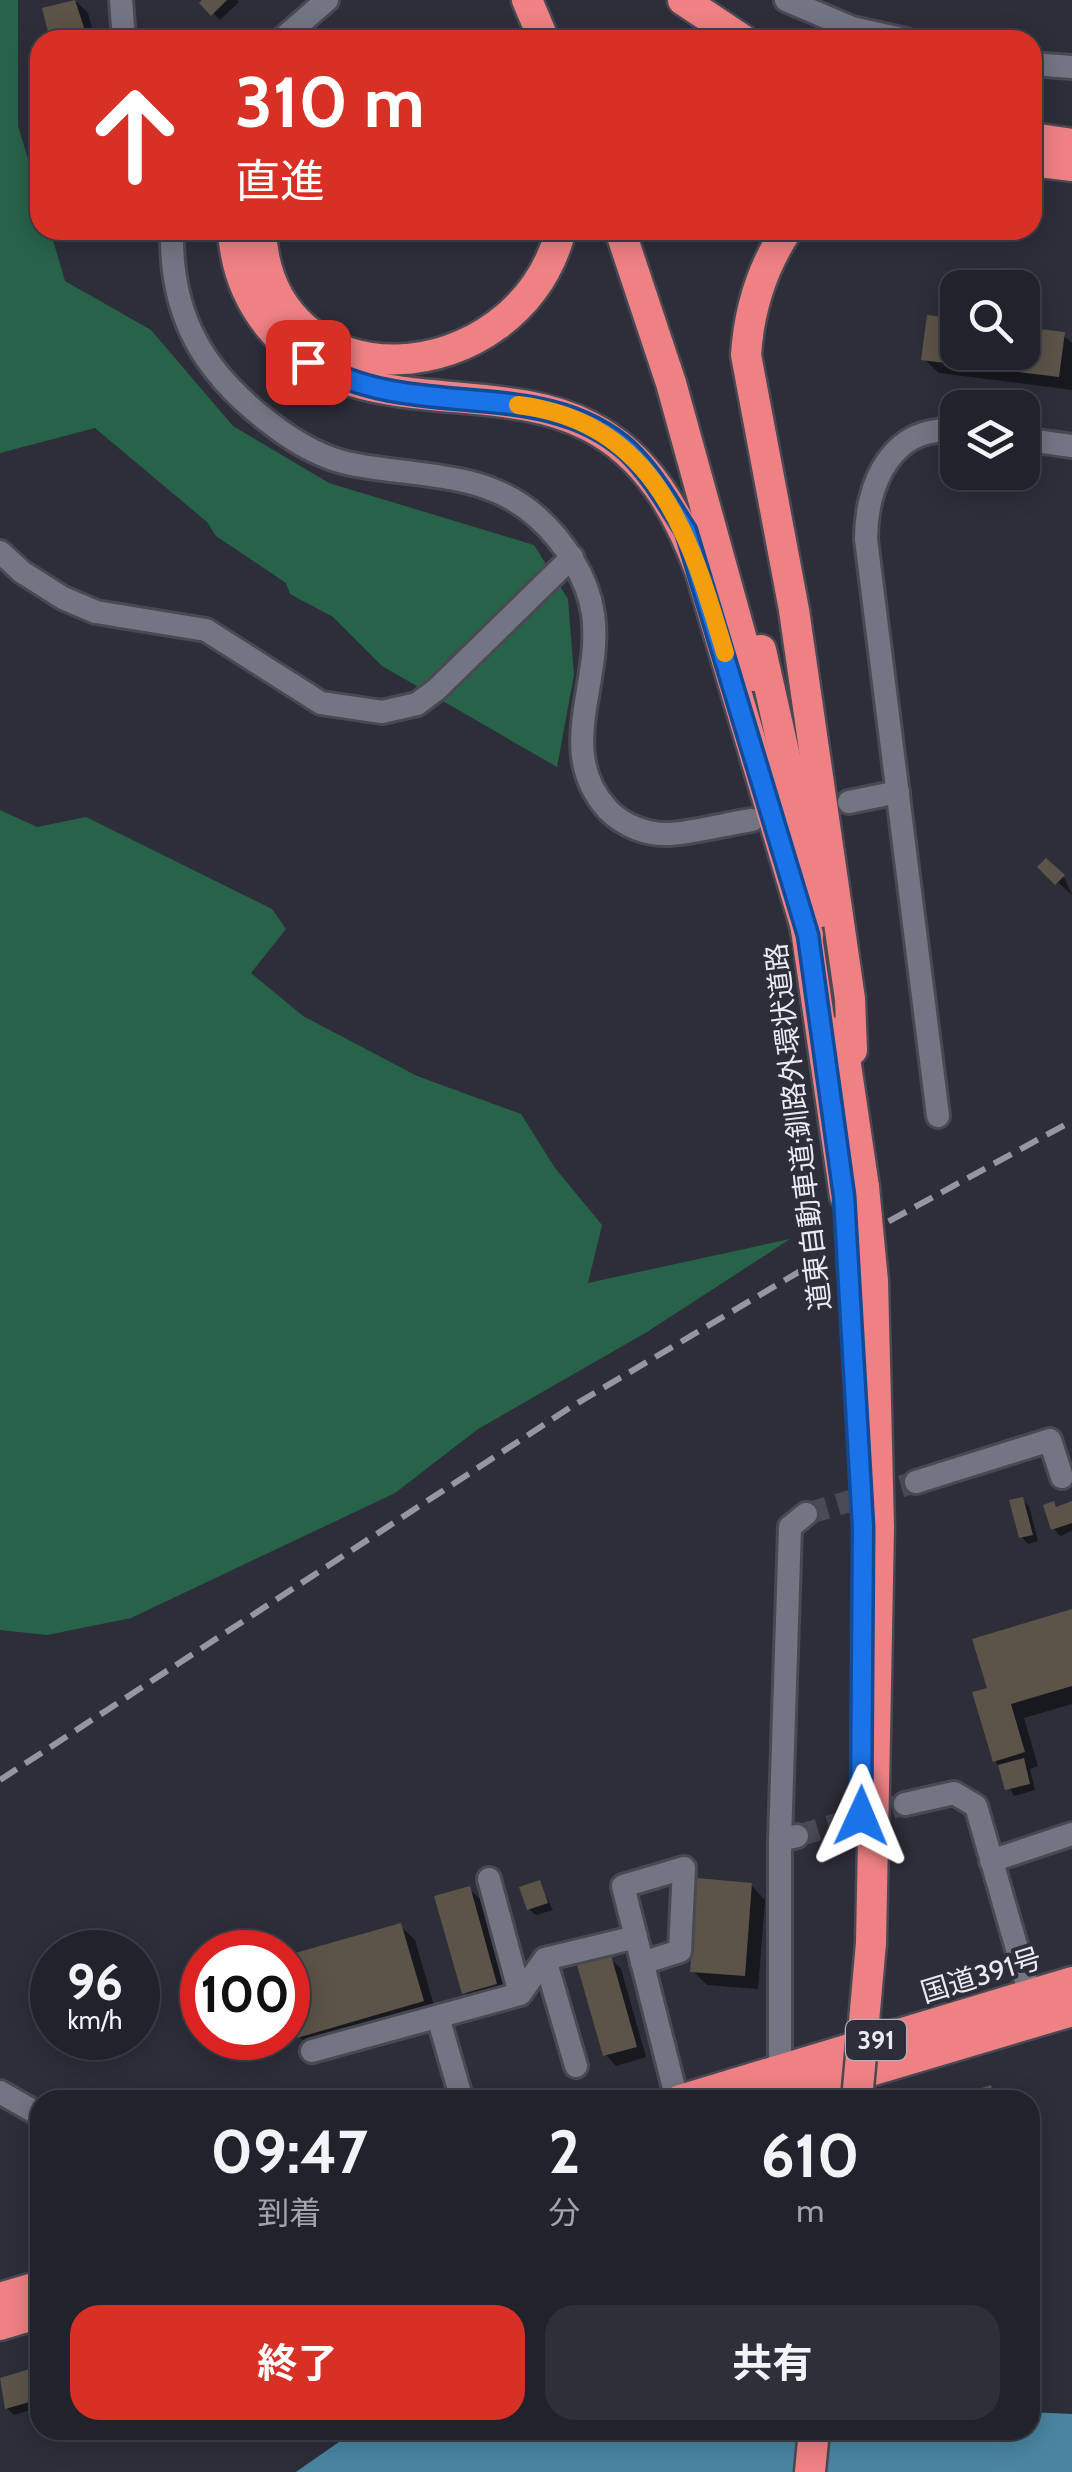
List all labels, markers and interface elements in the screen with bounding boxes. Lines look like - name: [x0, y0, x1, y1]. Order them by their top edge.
- text: 310 m: [235, 59, 425, 145]
- icon: ahead: [70, 70, 200, 200]
- text: 直進: [235, 154, 325, 208]
- map controls: [940, 270, 1040, 490]
- button: search: [940, 270, 1040, 370]
- pin: [266, 320, 351, 405]
- icon: arrive: [281, 335, 336, 390]
- button: layers: [940, 390, 1040, 490]
- street label: 道東自動車道;釧路外環状道路: [759, 941, 837, 1313]
- position arrow: [809, 1764, 913, 1868]
- speed limit sign: 100: [180, 1930, 310, 2060]
- street label: 国道391号: [917, 1941, 1045, 2009]
- text: 96: [67, 1952, 123, 2013]
- text: km/h: [68, 2005, 122, 2035]
- road number: 391: [846, 2020, 906, 2060]
- text: 09:47: [211, 2115, 368, 2188]
- text: 2: [549, 2115, 580, 2188]
- text: 610: [761, 2119, 859, 2192]
- text: m: [796, 2191, 824, 2230]
- text: 到着: [257, 2193, 321, 2232]
- text: 分: [548, 2193, 581, 2232]
- button: 終了: [70, 2305, 525, 2420]
- button: 共有: [545, 2305, 1000, 2420]

